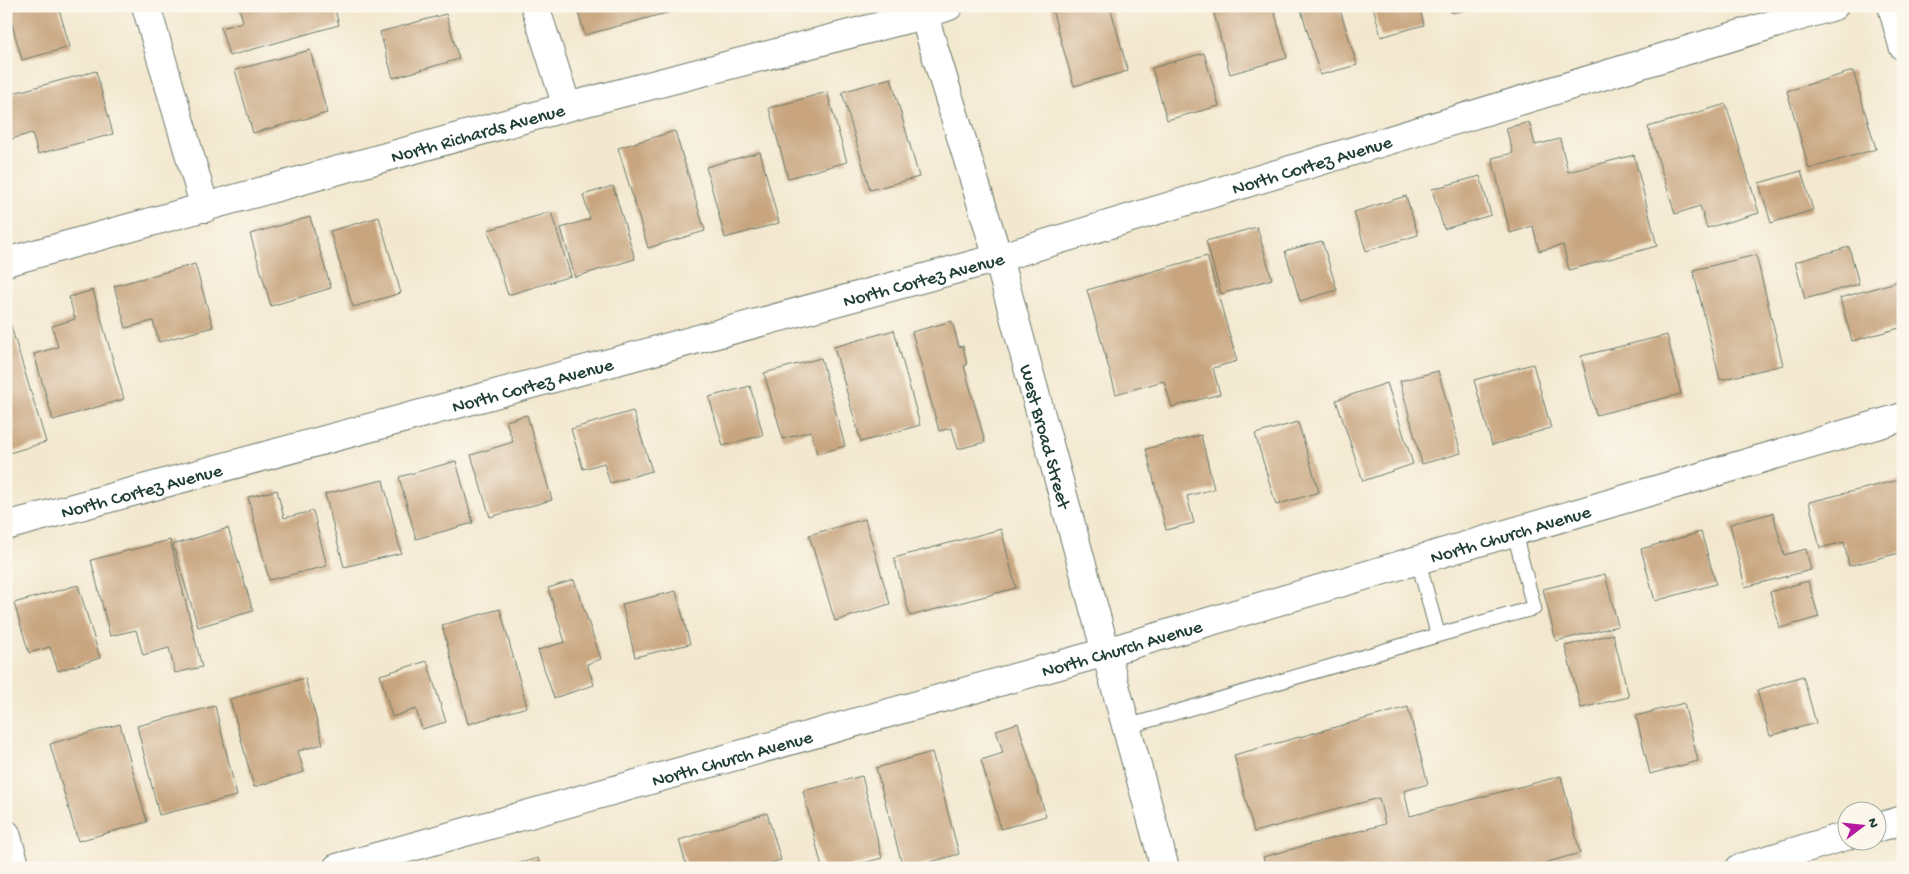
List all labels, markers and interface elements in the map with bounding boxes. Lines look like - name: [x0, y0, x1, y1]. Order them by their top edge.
- street label: North Richards Avenue: [389, 100, 568, 170]
- street label: North Cortez Avenue: [1230, 132, 1396, 202]
- street label: North Cortez Avenue: [841, 249, 1008, 314]
- street label: North Cortez Avenue: [450, 354, 616, 420]
- street label: West Broad Street: [1013, 362, 1075, 514]
- street label: North Cortez Avenue: [59, 460, 225, 526]
- street label: North Church Avenue: [1428, 502, 1594, 571]
- street label: North Church Avenue: [1040, 616, 1206, 685]
- street label: North Church Avenue: [650, 727, 816, 794]
- north arrow: [1836, 802, 1886, 852]
- text: N: [1863, 816, 1882, 830]

